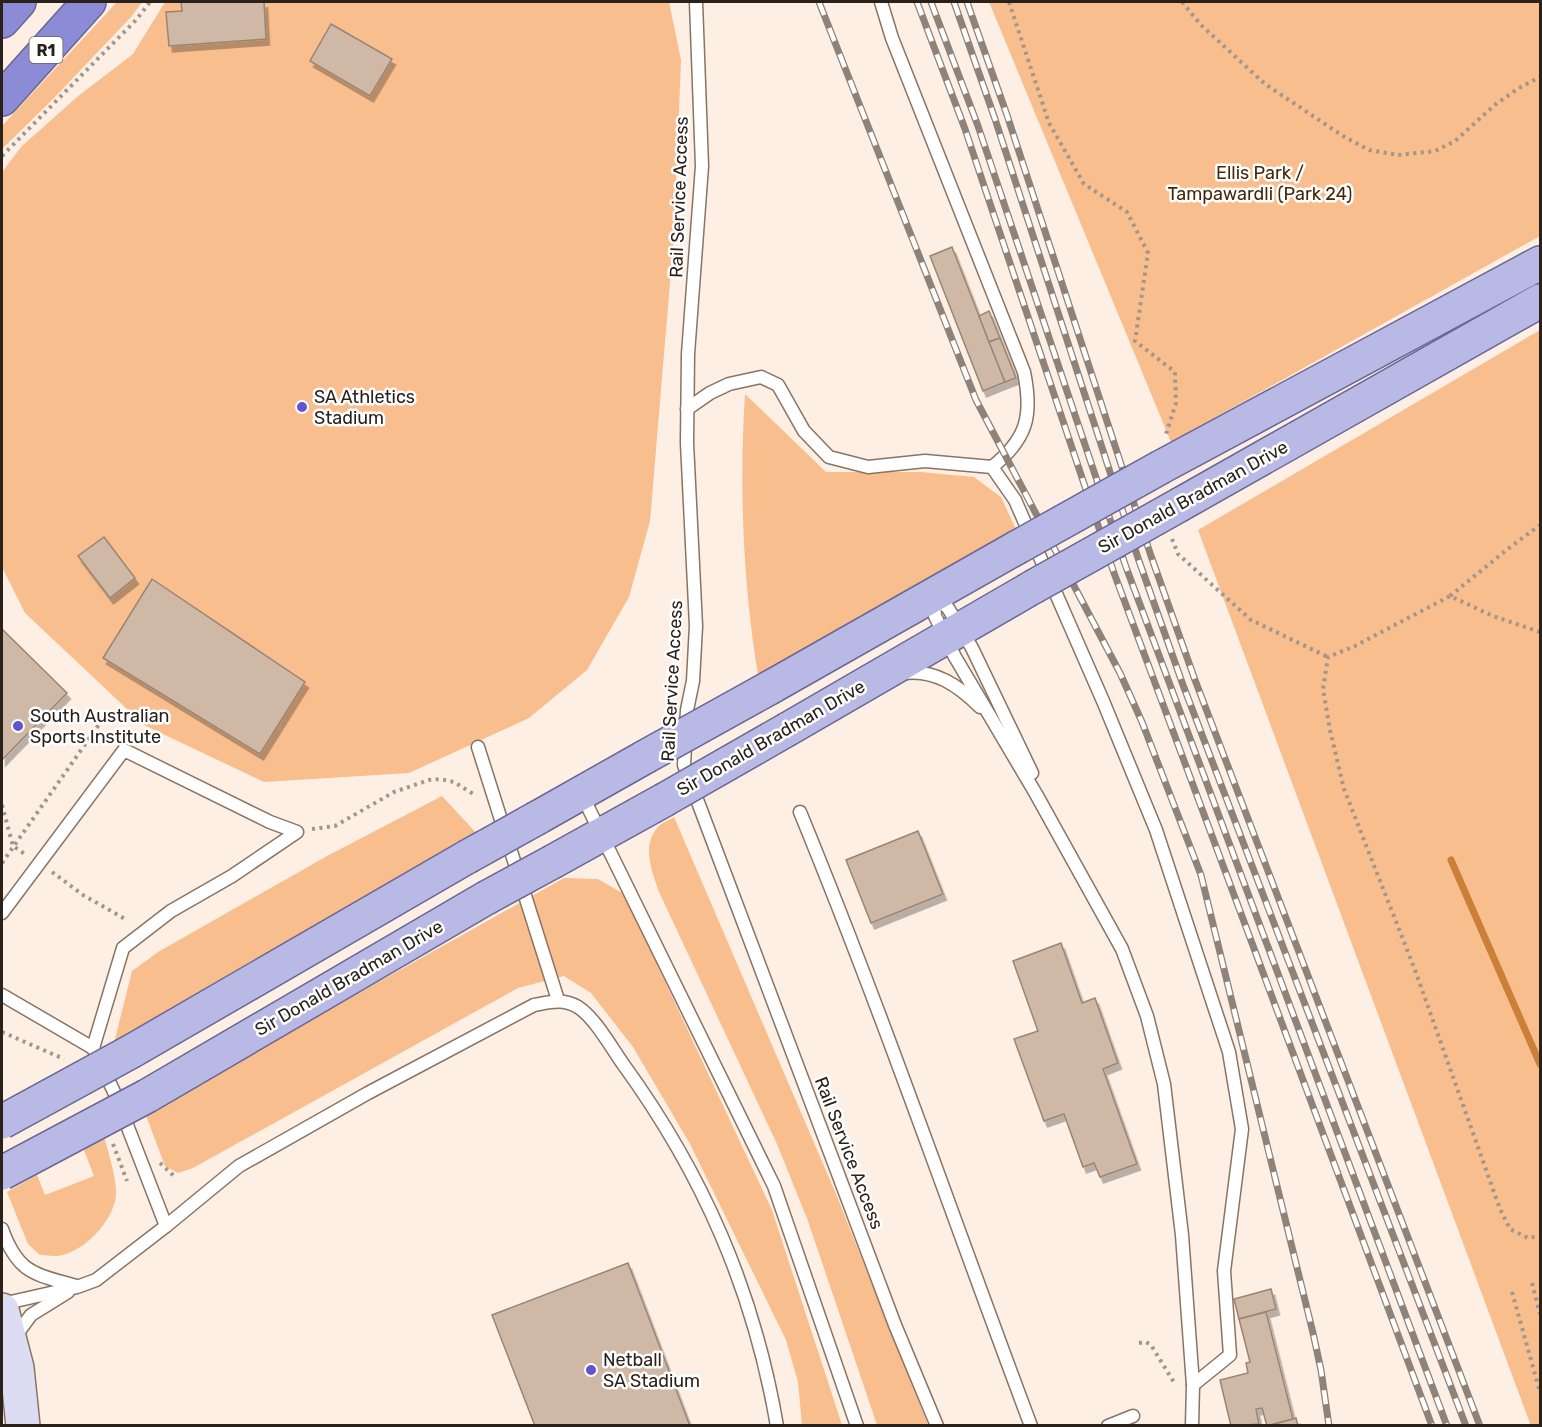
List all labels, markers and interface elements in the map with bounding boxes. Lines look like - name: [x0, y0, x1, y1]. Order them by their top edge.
- road number: R1: [30, 37, 63, 63]
- street label: Rail Service Access: [665, 116, 693, 278]
- park label: Ellis Park / Tampawardli (Park 24): [1168, 162, 1352, 205]
- place label: SA Athletics Stadium: [314, 386, 415, 429]
- marker: SA Athletics Stadium: [295, 400, 309, 414]
- street label: Sir Donald Bradman Drive: [1094, 436, 1292, 558]
- street label: Rail Service Access: [657, 600, 687, 762]
- street label: Sir Donald Bradman Drive: [673, 675, 869, 801]
- place label: South Australian Sports Institute: [30, 705, 169, 748]
- marker: South Australian Sports Institute: [11, 719, 25, 733]
- street label: Sir Donald Bradman Drive: [251, 915, 447, 1041]
- street label: Rail Service Access: [810, 1074, 888, 1232]
- place label: Netball SA Stadium: [603, 1349, 700, 1392]
- marker: Netball SA Stadium: [584, 1363, 598, 1377]

